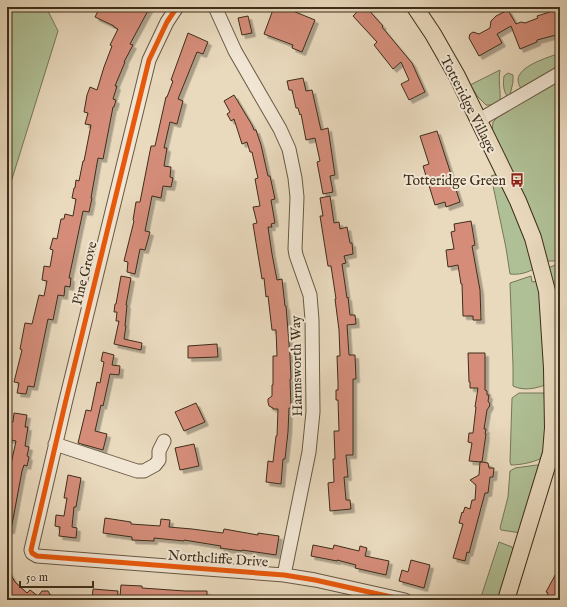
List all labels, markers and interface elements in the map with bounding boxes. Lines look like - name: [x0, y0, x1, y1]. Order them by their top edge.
- street label: Totteridge Village: [436, 53, 501, 157]
- place label: Totteridge Green: [404, 172, 507, 190]
- bus stop icon: Totteridge Green: [509, 172, 525, 188]
- street label: Pine Grove: [68, 239, 102, 307]
- street label: Harmsworth Way: [287, 315, 307, 417]
- street label: Northcliffe Drive: [167, 547, 269, 572]
- scale bar: [20, 563, 93, 589]
- text: 50 m: [26, 570, 48, 585]

